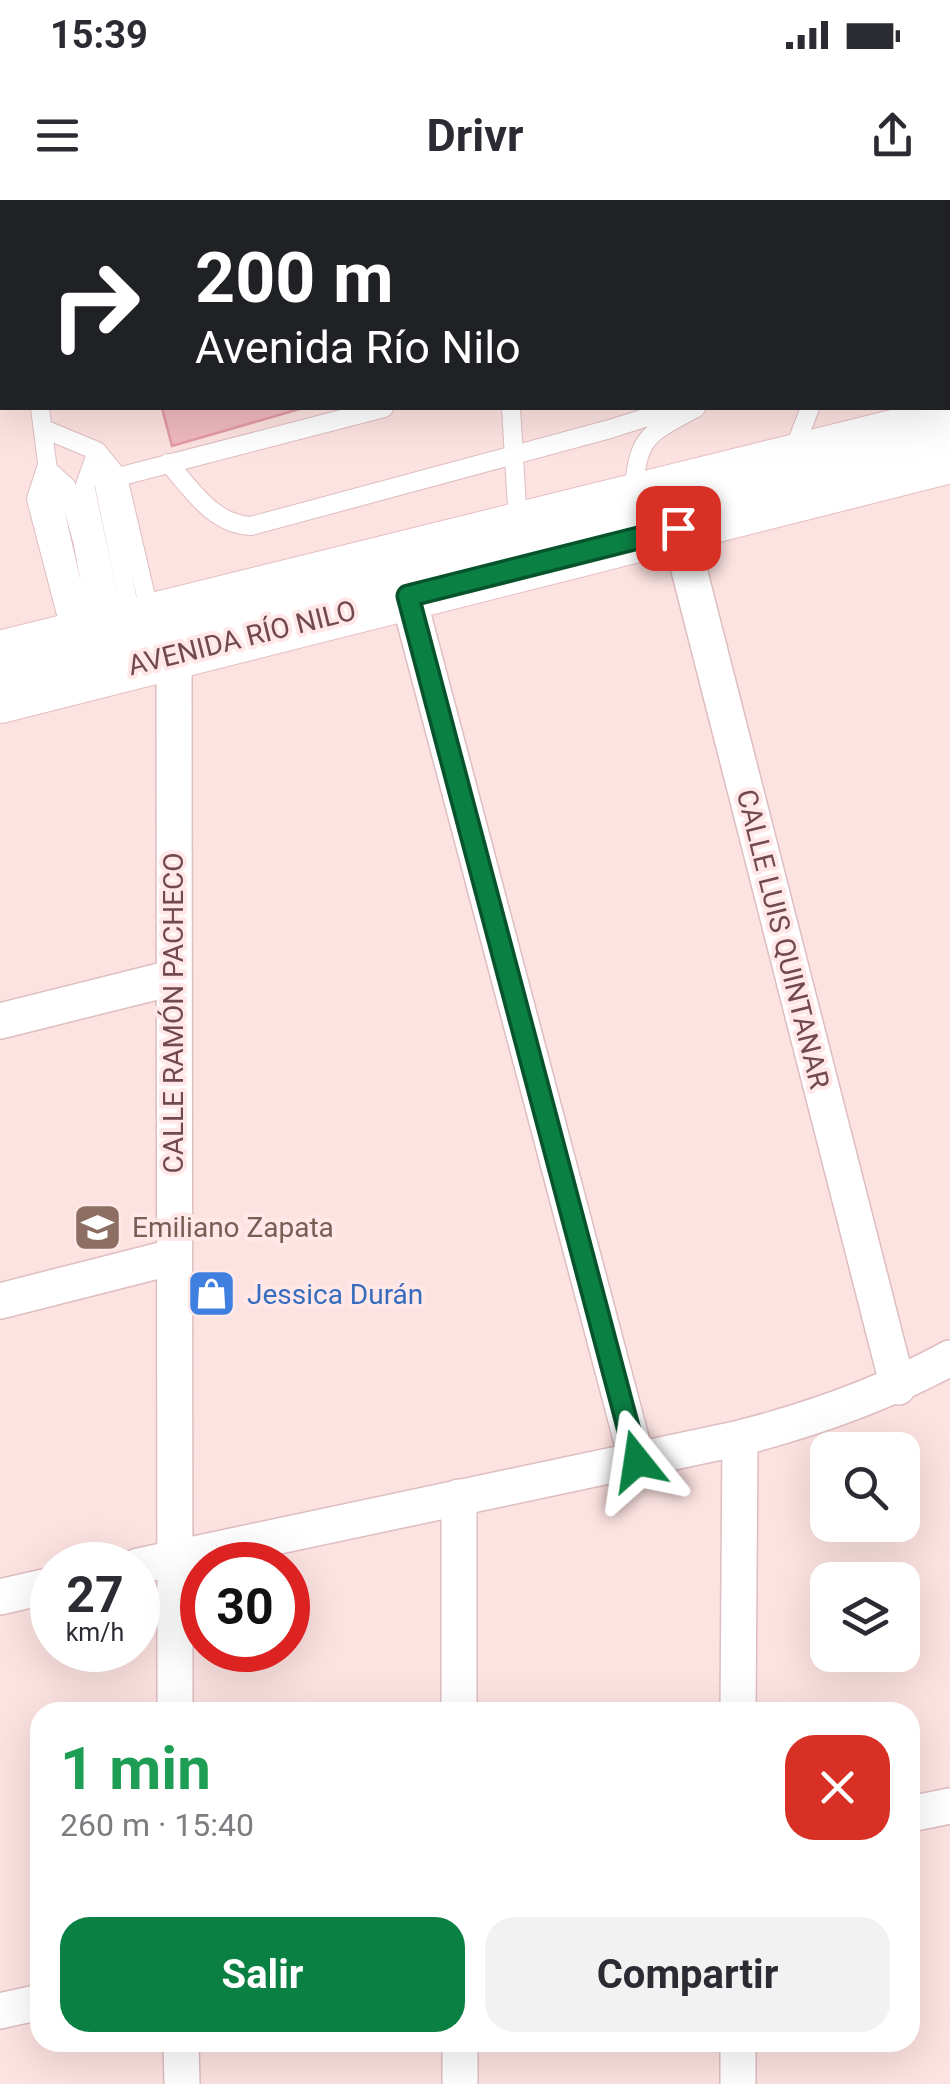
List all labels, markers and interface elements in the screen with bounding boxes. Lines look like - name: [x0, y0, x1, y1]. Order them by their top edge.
- text: 15:39: [50, 13, 148, 57]
- icon: menu: [30, 108, 85, 163]
- icon: share: [865, 108, 920, 163]
- text: Drivr: [427, 109, 523, 162]
- text: 200 m: [195, 237, 394, 319]
- icon: right: [30, 240, 160, 370]
- text: Avenida Río Nilo: [195, 321, 521, 374]
- pin: [636, 486, 721, 571]
- icon: arrive: [651, 501, 706, 556]
- street label: AVENIDA RÍO NILO: [125, 594, 359, 682]
- street label: CALLE LUIS QUINTANAR: [730, 786, 836, 1092]
- street label: CALLE RAMÓN PACHECO: [157, 852, 190, 1174]
- school or university icon: Emiliano Zapata: [71, 1201, 123, 1253]
- place label: Emiliano Zapata: [132, 1211, 334, 1244]
- shop icon: Jessica Durán: [186, 1268, 238, 1320]
- place label: Jessica Durán: [247, 1278, 423, 1311]
- position arrow: [585, 1409, 689, 1513]
- map controls: [810, 1432, 920, 1672]
- button: search: [810, 1432, 920, 1542]
- speed limit sign: 30: [180, 1542, 310, 1672]
- button: layers: [810, 1562, 920, 1672]
- text: 27: [66, 1566, 124, 1624]
- text: km/h: [66, 1618, 124, 1647]
- text: 1 min: [60, 1733, 211, 1804]
- button: close: [785, 1735, 890, 1840]
- text: 260 m · 15:40: [60, 1806, 254, 1844]
- button: Salir: [60, 1917, 465, 2032]
- button: Compartir: [485, 1917, 890, 2032]

